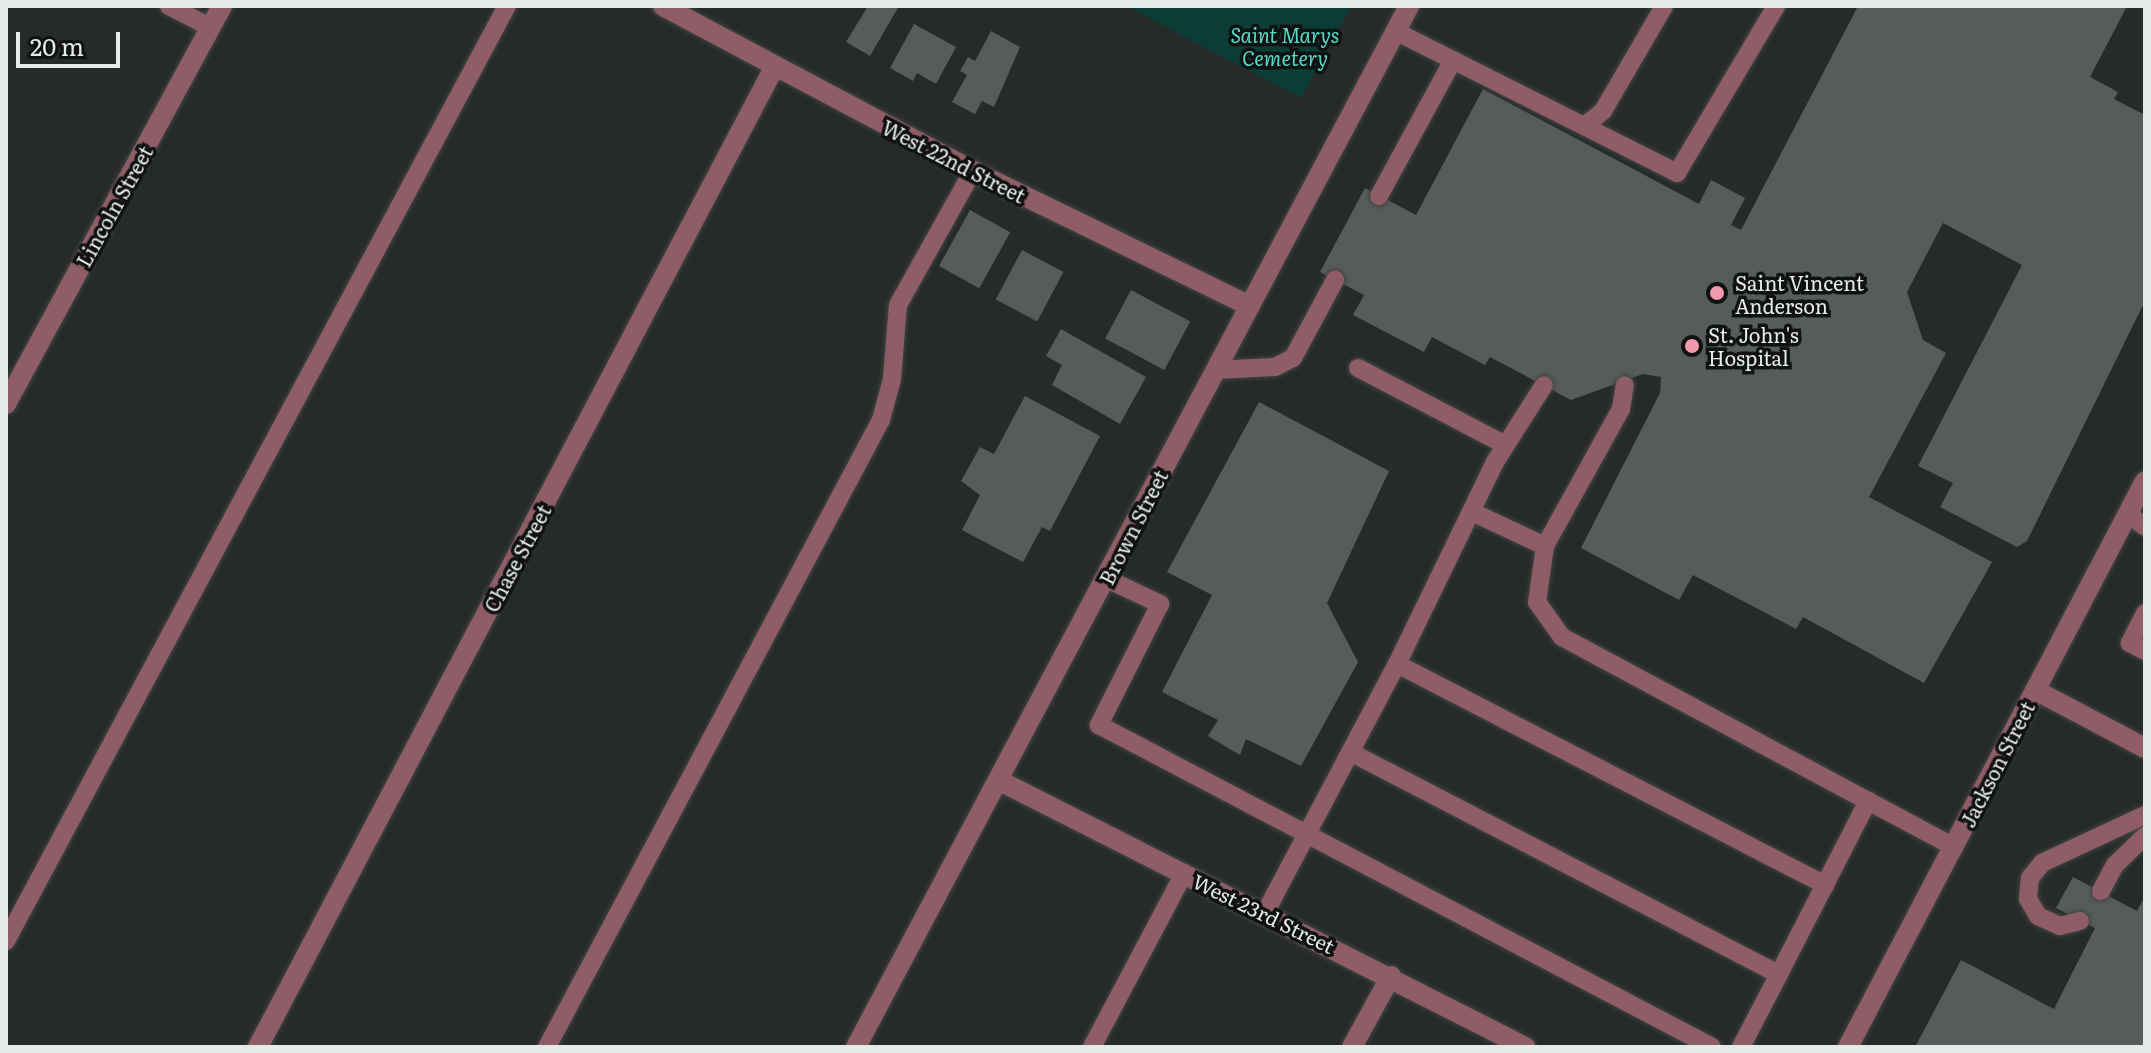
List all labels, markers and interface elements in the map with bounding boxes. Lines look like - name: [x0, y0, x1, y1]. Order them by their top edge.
- scale bar: [20, 16, 124, 66]
- park label: Saint Marys Cemetery: [1231, 23, 1339, 70]
- text: 20 m: [30, 28, 84, 63]
- street label: West 22nd Street: [878, 114, 1030, 208]
- street label: Lincoln Street: [71, 141, 157, 271]
- place label: Saint Vincent Anderson: [1735, 270, 1864, 317]
- marker: Saint Vincent Anderson: [1706, 282, 1728, 304]
- place label: St. John's Hospital: [1708, 322, 1799, 369]
- marker: St. John's Hospital: [1683, 337, 1701, 355]
- street label: Brown Street: [1094, 466, 1172, 588]
- street label: Chase Street: [479, 500, 555, 616]
- street label: Jackson Street: [1955, 697, 2039, 831]
- street label: West 23rd Street: [1189, 868, 1339, 958]

